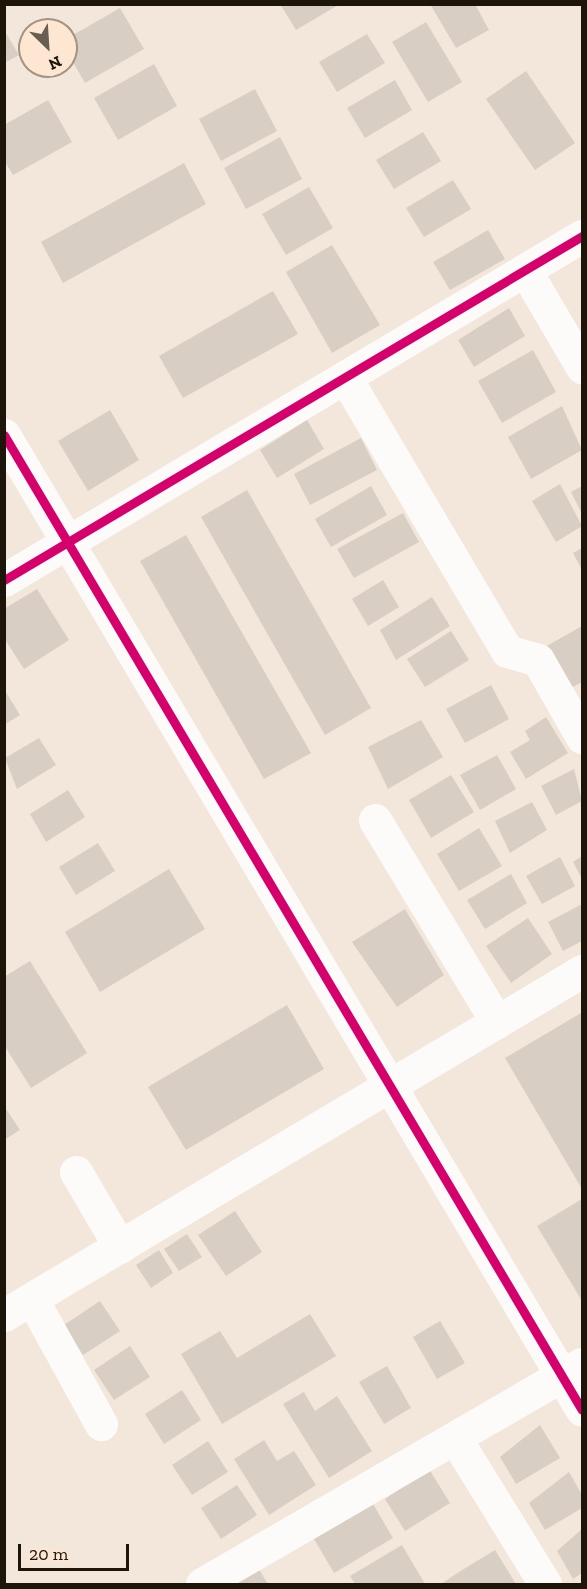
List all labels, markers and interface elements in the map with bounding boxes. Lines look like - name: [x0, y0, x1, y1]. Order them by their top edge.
- north arrow: [18, 18, 78, 78]
- text: N: [45, 52, 65, 74]
- scale bar: [21, 1532, 132, 1570]
- text: 20 m: [29, 1543, 68, 1565]

